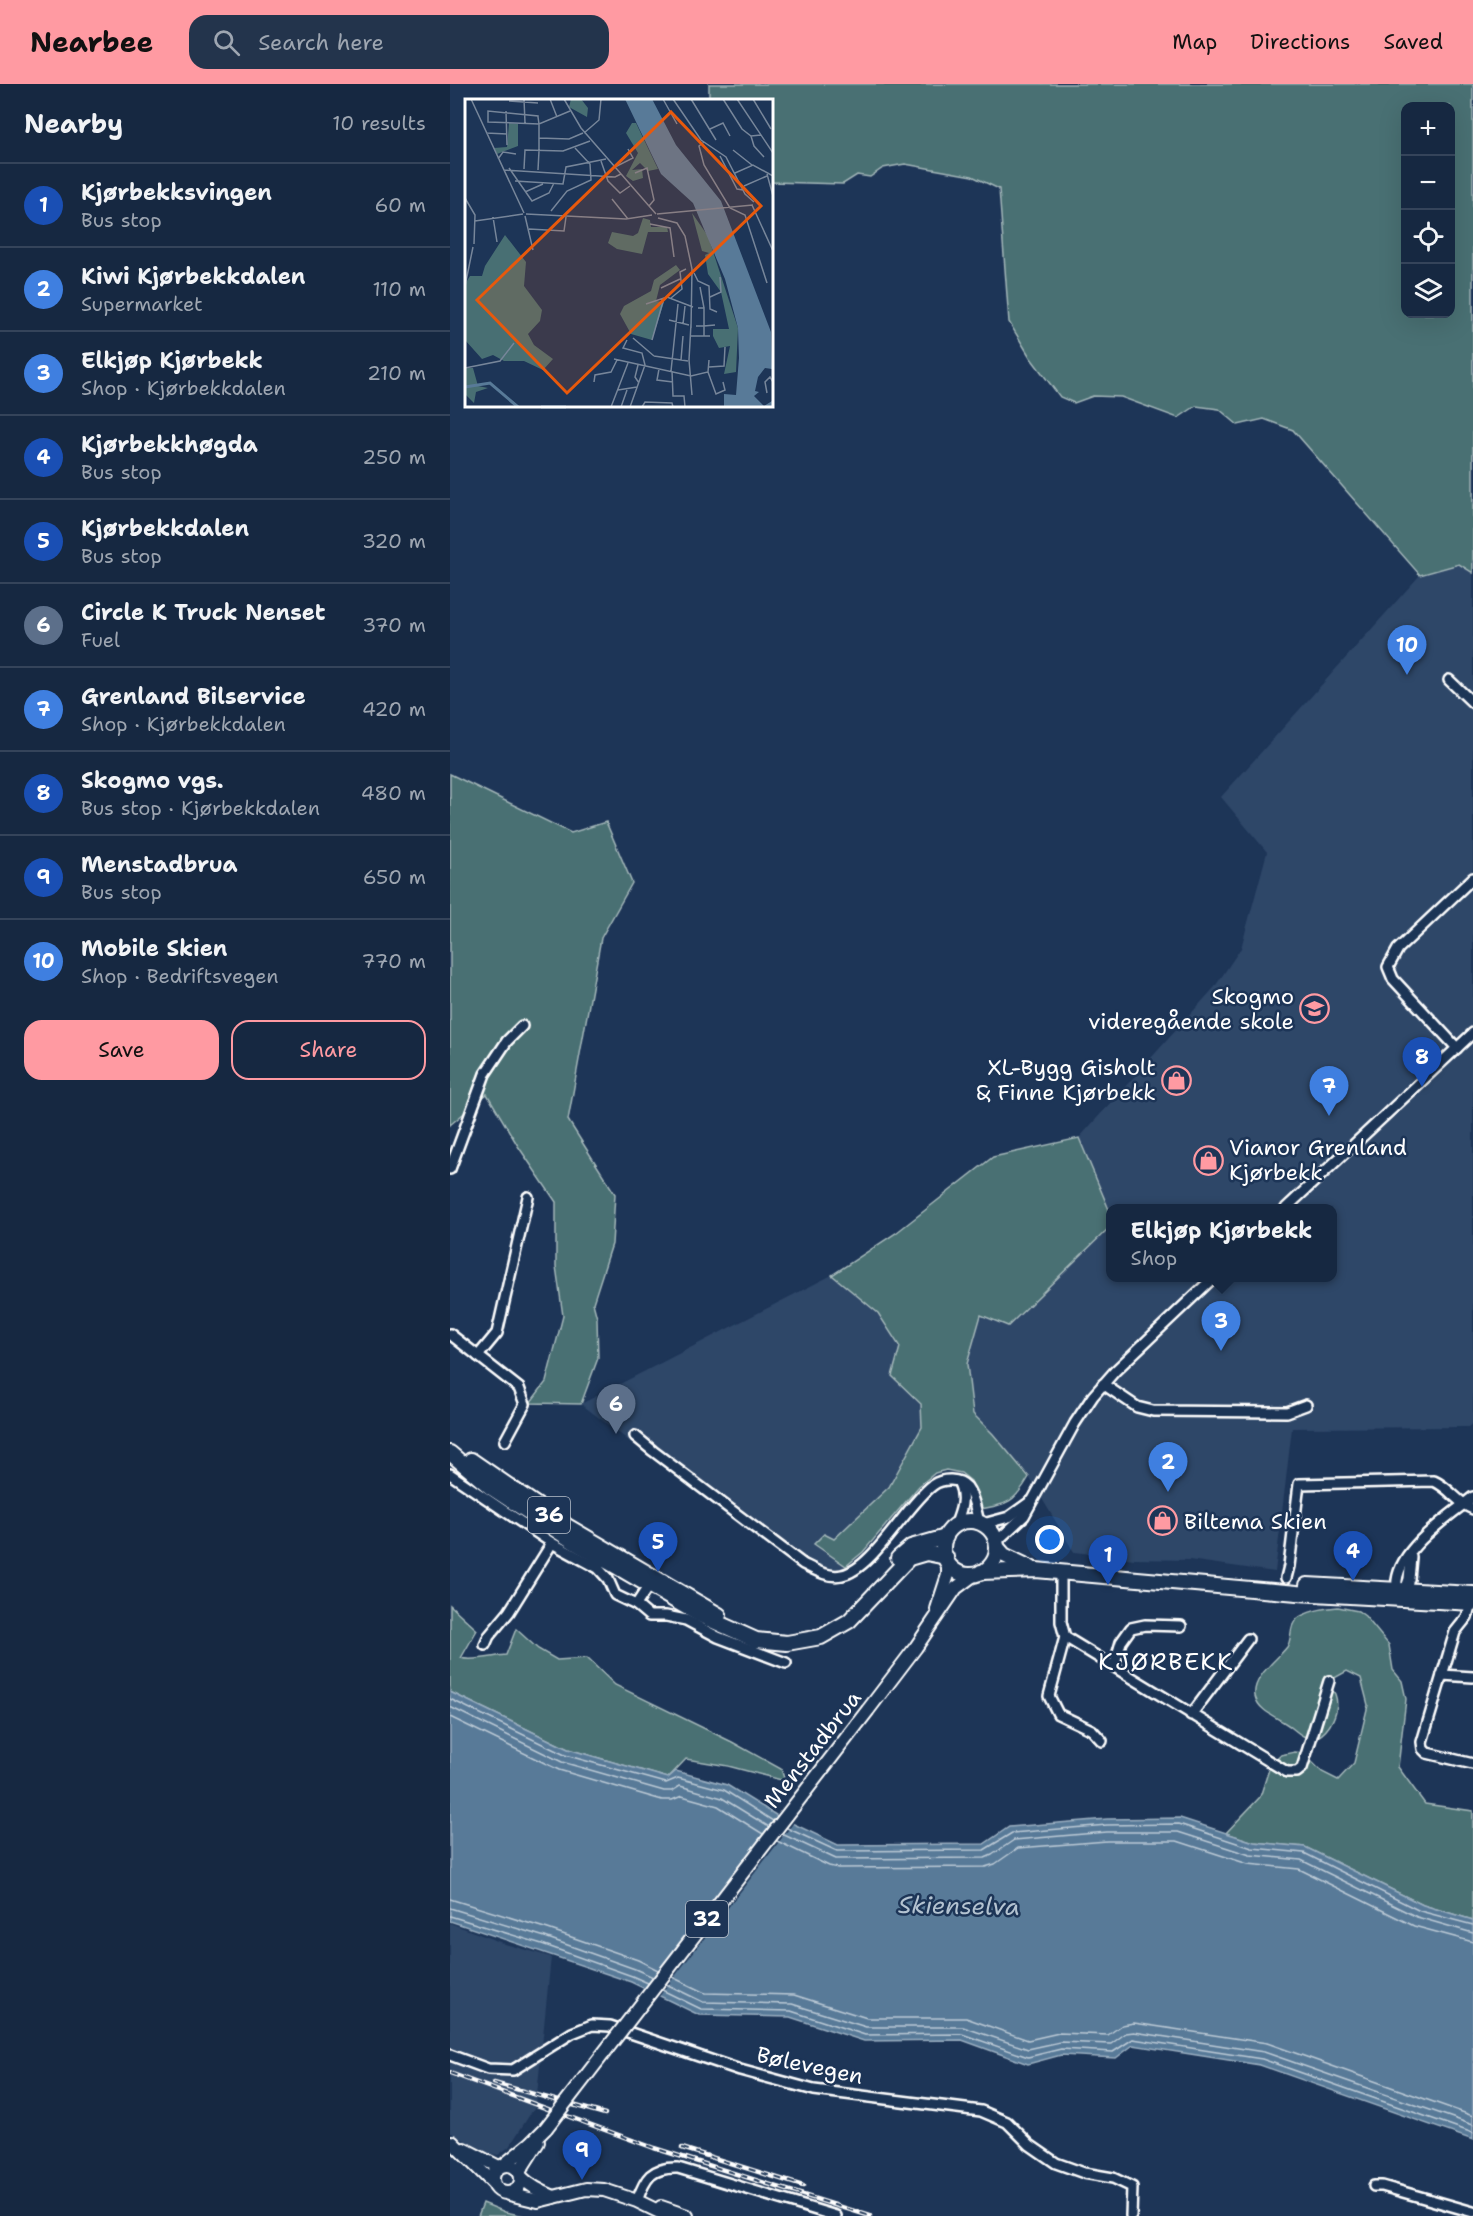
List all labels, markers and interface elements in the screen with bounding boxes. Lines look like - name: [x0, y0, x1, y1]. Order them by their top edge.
- search box: [189, 15, 609, 69]
- text: Nearbee: [30, 23, 153, 61]
- icon: search: [210, 26, 243, 59]
- text: Search here: [258, 28, 384, 57]
- text: Map: [1172, 28, 1217, 56]
- text: Directions: [1250, 28, 1350, 56]
- text: Saved: [1383, 28, 1443, 56]
- inset map: [465, 99, 772, 406]
- map controls: [1401, 102, 1455, 318]
- button: +: [1401, 102, 1455, 156]
- text: Nearby: [24, 106, 123, 141]
- text: 10 results: [332, 110, 426, 136]
- button: −: [1401, 156, 1455, 210]
- text: Kjørbekksvingen: [81, 178, 272, 207]
- text: 1: [39, 192, 48, 218]
- text: 60 m: [374, 192, 426, 218]
- text: Bus stop: [81, 207, 162, 233]
- button: locate: [1401, 210, 1455, 264]
- text: Kiwi Kjørbekkdalen: [81, 262, 305, 291]
- button: layers: [1401, 264, 1455, 318]
- text: 2: [37, 276, 51, 302]
- text: 110 m: [372, 276, 426, 302]
- text: Supermarket: [81, 291, 203, 317]
- text: Elkjøp Kjørbekk: [81, 346, 263, 375]
- text: 3: [37, 360, 51, 386]
- text: 210 m: [367, 360, 426, 386]
- text: Shop · Kjørbekkdalen: [81, 375, 286, 401]
- text: Kjørbekkhøgda: [81, 430, 258, 459]
- text: 4: [37, 444, 51, 470]
- text: 250 m: [362, 444, 426, 470]
- text: Bus stop: [81, 459, 162, 485]
- text: Kjørbekkdalen: [81, 514, 249, 543]
- text: 5: [37, 528, 50, 554]
- text: 320 m: [362, 528, 426, 554]
- text: Bus stop: [81, 543, 162, 569]
- text: Circle K Truck Nenset: [81, 598, 325, 627]
- text: 6: [37, 612, 51, 638]
- text: 370 m: [362, 612, 426, 638]
- pin: 10: [1388, 626, 1426, 675]
- text: Fuel: [81, 627, 120, 653]
- text: Grenland Bilservice: [81, 682, 306, 711]
- text: 7: [37, 696, 51, 722]
- text: 420 m: [362, 696, 426, 722]
- text: Shop · Kjørbekkdalen: [81, 711, 286, 737]
- text: Skogmo vgs.: [81, 766, 224, 795]
- text: 8: [37, 780, 51, 806]
- text: 480 m: [361, 780, 426, 806]
- text: Bus stop · Kjørbekkdalen: [81, 795, 320, 821]
- text: Menstadbrua: [81, 850, 238, 879]
- text: 9: [37, 864, 51, 890]
- text: 650 m: [363, 864, 426, 890]
- text: Bus stop: [81, 879, 162, 905]
- text: Mobile Skien: [81, 934, 228, 963]
- text: 10: [32, 948, 55, 974]
- text: 770 m: [362, 948, 426, 974]
- text: Shop · Bedriftsvegen: [81, 963, 279, 989]
- place label: Skogmo videregående skole: [1088, 982, 1294, 1036]
- school or university icon: Skogmo videregående skole: [1299, 993, 1331, 1025]
- button: Save: [24, 1020, 219, 1080]
- button: Share: [231, 1020, 426, 1080]
- pin: 8: [1402, 1038, 1442, 1087]
- place label: XL-Bygg Gisholt & Finne Kjørbekk: [976, 1053, 1156, 1107]
- shop icon: XL-Bygg Gisholt & Finne Kjørbekk: [1161, 1064, 1193, 1096]
- pin: 7: [1310, 1066, 1348, 1116]
- place label: Vianor Grenland Kjørbekk: [1229, 1133, 1407, 1187]
- shop icon: Vianor Grenland Kjørbekk: [1192, 1144, 1224, 1176]
- popup: [1106, 1204, 1337, 1282]
- text: Elkjøp Kjørbekk: [1131, 1216, 1312, 1245]
- text: Shop: [1131, 1245, 1177, 1271]
- pin: 3: [1202, 1302, 1240, 1351]
- pin: 6: [596, 1384, 636, 1434]
- pin: 2: [1148, 1442, 1188, 1492]
- road number: 36: [528, 1497, 570, 1533]
- shop icon: Biltema Skien: [1147, 1505, 1179, 1537]
- place label: Biltema Skien: [1184, 1507, 1327, 1536]
- pin: 5: [638, 1522, 678, 1572]
- your location: [1035, 1525, 1064, 1554]
- pin: 4: [1334, 1532, 1372, 1581]
- pin: 1: [1088, 1536, 1128, 1585]
- district label: KJØRBEKK: [1098, 1646, 1234, 1678]
- street label: Menstadbrua: [757, 1684, 868, 1814]
- water label: Skienselva: [898, 1889, 1020, 1923]
- road number: 32: [686, 1901, 728, 1937]
- street label: Bølevegen: [754, 2040, 866, 2091]
- pin: 9: [562, 2130, 602, 2180]

